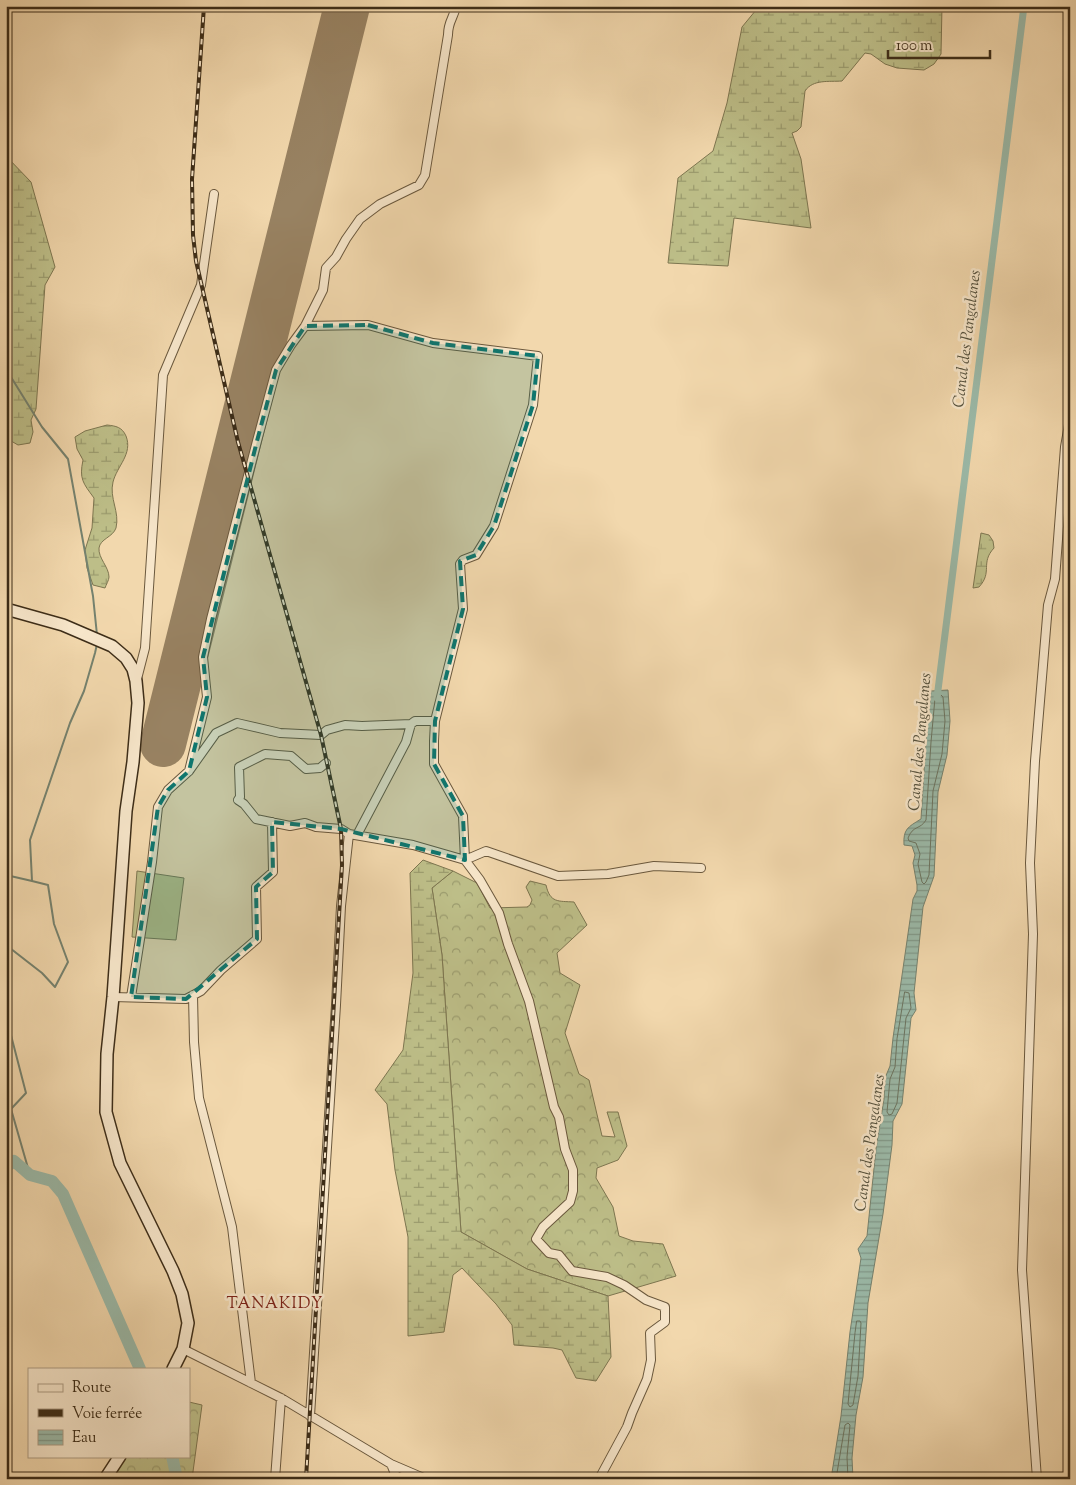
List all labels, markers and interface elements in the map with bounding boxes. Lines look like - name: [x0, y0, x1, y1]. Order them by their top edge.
- scale bar: [888, 28, 991, 60]
- text: 100 m: [896, 36, 933, 57]
- water label: Canal des Pangalanes: [948, 269, 988, 409]
- water label: Canal des Pangalanes: [904, 672, 938, 812]
- water label: Canal des Pangalanes: [850, 1073, 892, 1213]
- district label: TANAKIDY: [227, 1293, 323, 1316]
- legend: [28, 1368, 190, 1458]
- text: Route: [72, 1378, 111, 1399]
- text: Voie ferrée: [72, 1404, 142, 1425]
- text: Eau: [72, 1428, 97, 1449]

